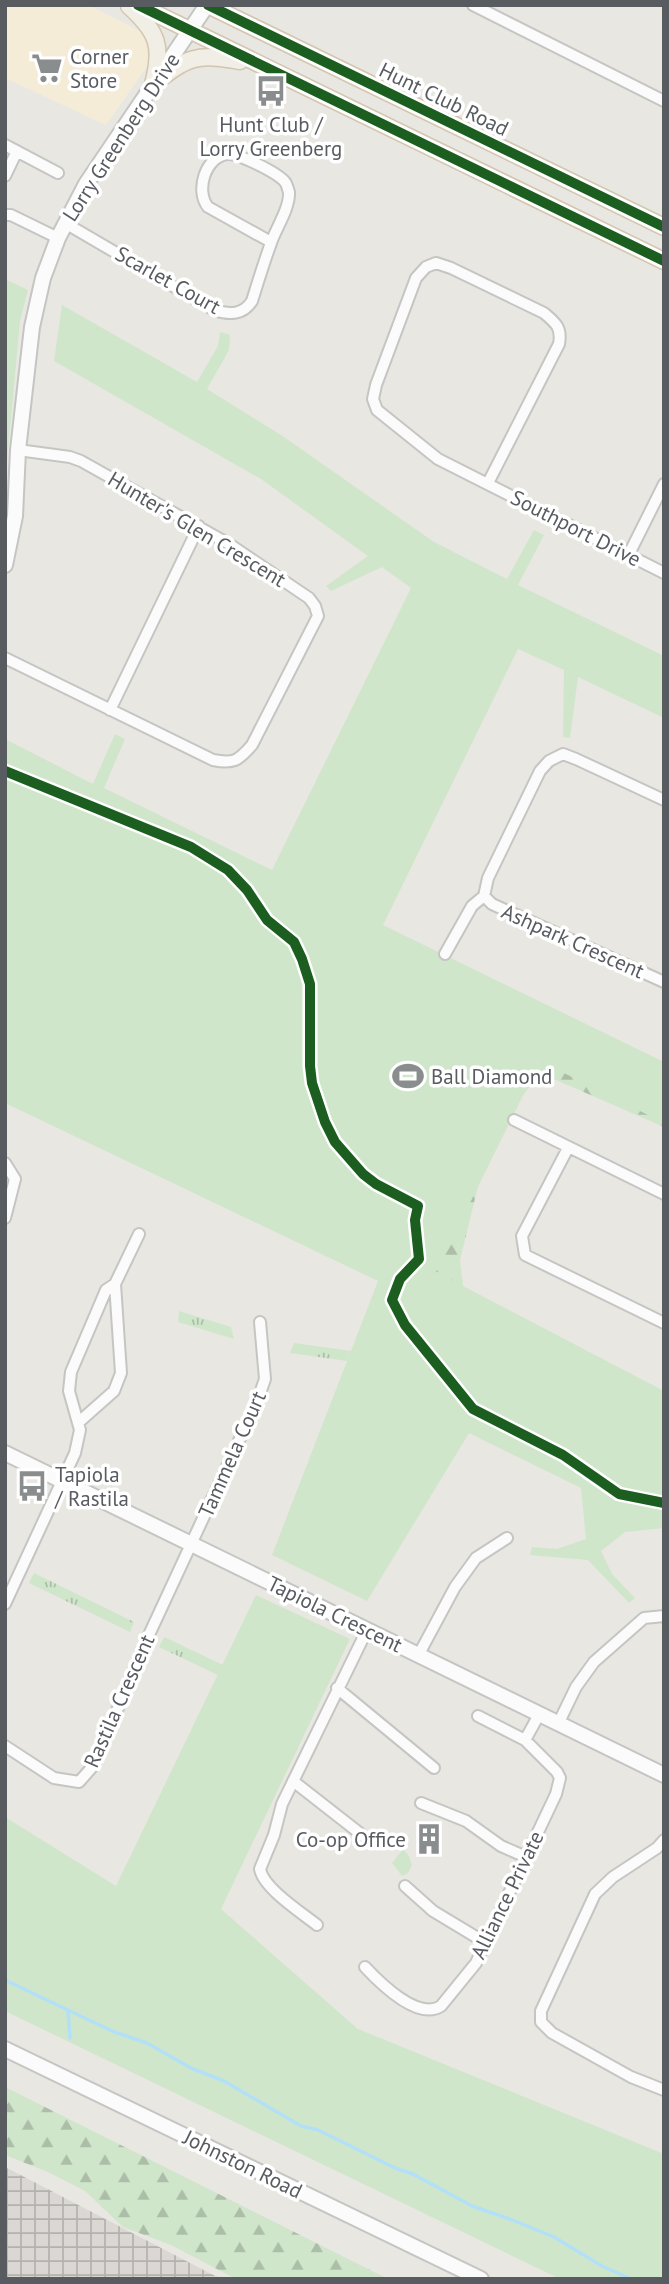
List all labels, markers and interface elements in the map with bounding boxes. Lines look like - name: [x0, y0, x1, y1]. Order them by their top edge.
- place label: Corner Store: [70, 43, 129, 94]
- street label: Lorry Greenberg Drive: [56, 48, 186, 226]
- supermarket icon: Corner Store: [30, 51, 64, 85]
- street label: Hunt Club Road: [375, 56, 513, 142]
- bus stop icon: Hunt Club / Lorry Greenberg: [254, 74, 288, 108]
- place label: Hunt Club / Lorry Greenberg: [200, 111, 342, 162]
- street label: Scarlet Court: [111, 240, 225, 320]
- street label: Hunter's Glen Crescent: [103, 465, 291, 593]
- street label: Southport Drive: [506, 484, 646, 572]
- street label: Ashpark Crescent: [498, 898, 648, 984]
- sports icon: Ball Diamond: [391, 1059, 425, 1093]
- place label: Ball Diamond: [431, 1063, 552, 1090]
- street label: Tammela Court: [192, 1387, 272, 1521]
- place label: Tapiola / Rastila: [54, 1461, 129, 1512]
- bus stop icon: Tapiola / Rastila: [15, 1469, 49, 1503]
- street label: Tapiola Crescent: [263, 1570, 407, 1658]
- street label: Rastila Crescent: [78, 1630, 160, 1772]
- building icon: Co-op Office: [412, 1822, 446, 1856]
- place label: Co-op Office: [296, 1826, 406, 1853]
- street label: Alliance Private: [464, 1827, 550, 1963]
- street label: Johnston Road: [178, 2123, 307, 2204]

